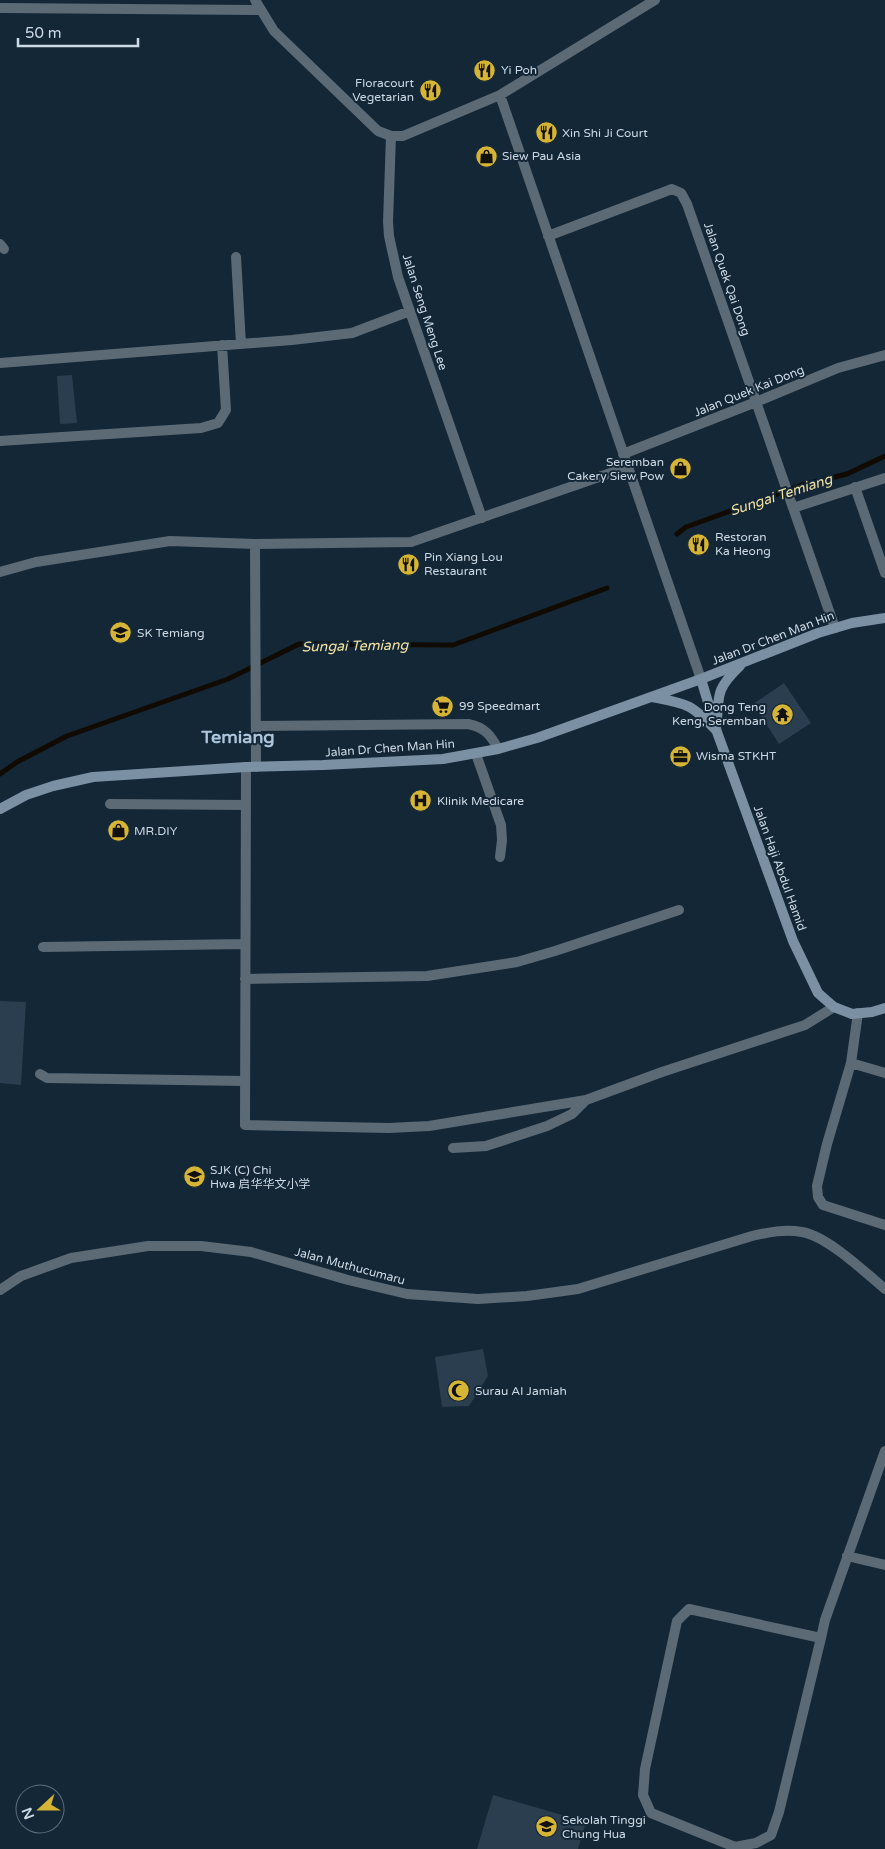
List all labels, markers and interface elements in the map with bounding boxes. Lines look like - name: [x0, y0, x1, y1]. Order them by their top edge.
- scale bar: [18, 15, 138, 47]
- text: 50 m: [25, 24, 62, 42]
- restaurant icon: Yi Poh: [473, 58, 497, 82]
- place label: Yi Poh: [501, 63, 537, 77]
- place label: Floracourt Vegetarian: [352, 76, 414, 104]
- restaurant icon: Floracourt Vegetarian: [418, 78, 442, 102]
- restaurant icon: Xin Shi Ji Court: [534, 121, 558, 145]
- place label: Xin Shi Ji Court: [562, 126, 648, 140]
- shop icon: Siew Pau Asia: [474, 144, 498, 168]
- place label: Siew Pau Asia: [502, 149, 581, 163]
- street label: Jalan Quek Qai Dong: [701, 220, 753, 338]
- street label: Jalan Seng Meng Lee: [400, 252, 450, 372]
- street label: Jalan Quek Kai Dong: [692, 362, 806, 420]
- place label: Seremban Cakery Siew Pow: [567, 455, 664, 483]
- shop icon: Seremban Cakery Siew Pow: [668, 457, 692, 481]
- water label: Sungai Temiang: [728, 470, 835, 520]
- place label: Restoran Ka Heong: [715, 530, 771, 558]
- restaurant icon: Restoran Ka Heong: [687, 532, 711, 556]
- place label: Pin Xiang Lou Restaurant: [424, 550, 503, 578]
- restaurant icon: Pin Xiang Lou Restaurant: [396, 552, 420, 576]
- street label: Jalan Dr Chen Man Hin: [710, 608, 836, 668]
- school or university icon: SK Temiang: [109, 621, 133, 645]
- place label: SK Temiang: [137, 626, 205, 640]
- water label: Sungai Temiang: [302, 637, 410, 655]
- supermarket icon: 99 Speedmart: [431, 694, 455, 718]
- place label: 99 Speedmart: [459, 699, 541, 713]
- place label: Dong Teng Keng, Seremban: [672, 700, 766, 728]
- temple icon: Dong Teng Keng, Seremban: [770, 702, 794, 726]
- district label: Temiang: [200, 726, 275, 748]
- street label: Jalan Dr Chen Man Hin: [325, 736, 455, 760]
- office icon: Wisma STKHT: [668, 744, 692, 768]
- place label: Wisma STKHT: [696, 749, 777, 763]
- hospital icon: Klinik Medicare: [409, 789, 433, 813]
- place label: Klinik Medicare: [437, 794, 524, 808]
- street label: Jalan Haji Abdul Hamid: [751, 803, 809, 933]
- shop icon: MR.DIY: [106, 819, 130, 843]
- place label: MR.DIY: [134, 824, 178, 838]
- place label: SJK (C) Chi Hwa 启华华文小学: [210, 1163, 310, 1191]
- school or university icon: SJK (C) Chi Hwa 启华华文小学: [182, 1165, 206, 1189]
- street label: Jalan Muthucumaru: [293, 1245, 407, 1287]
- mosque icon: Surau Al Jamiah: [447, 1379, 471, 1403]
- place label: Surau Al Jamiah: [475, 1384, 567, 1398]
- north arrow: [15, 1784, 65, 1834]
- text: N: [18, 1805, 38, 1822]
- place label: Sekolah Tinggi Chung Hua: [562, 1813, 646, 1841]
- school or university icon: Sekolah Tinggi Chung Hua: [534, 1815, 558, 1839]

